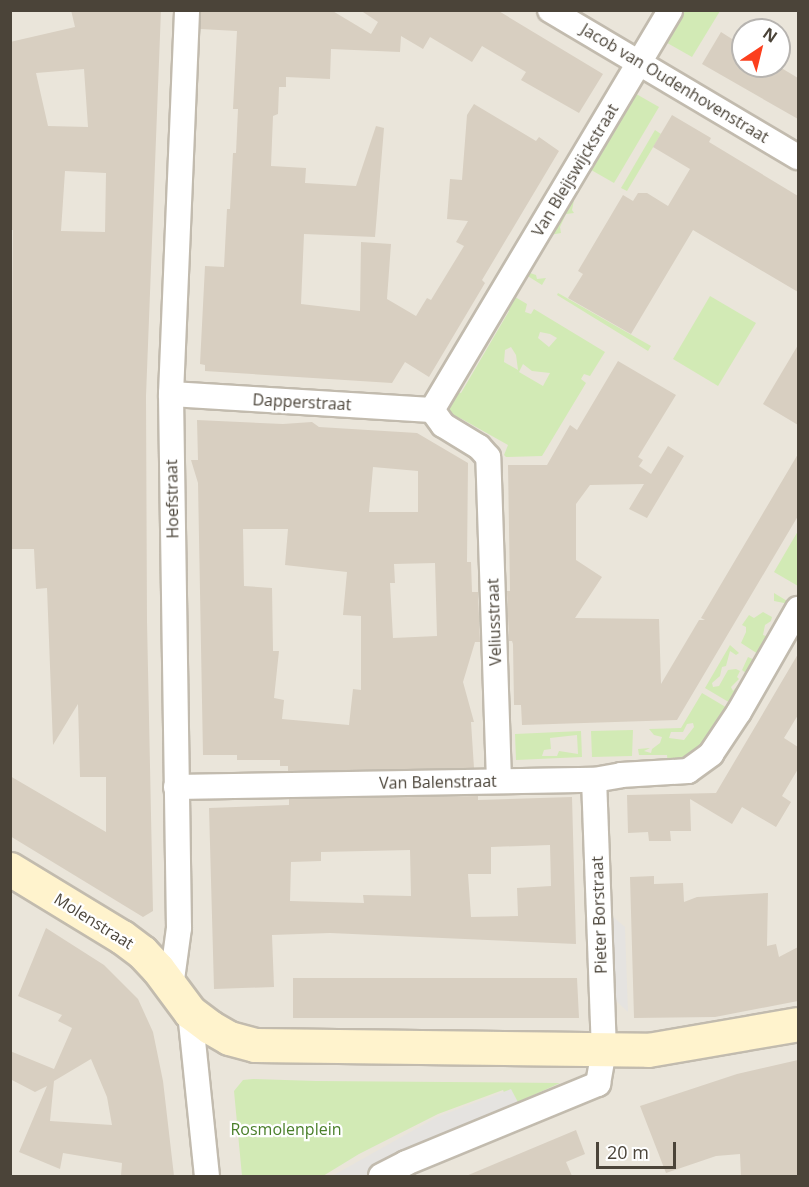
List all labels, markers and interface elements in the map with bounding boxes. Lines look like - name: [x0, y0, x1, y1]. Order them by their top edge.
- north arrow: [731, 18, 791, 78]
- street label: Jacob van Oudenhovenstraat: [578, 19, 772, 147]
- text: N: [759, 22, 782, 48]
- street label: Van Bleijswijckstraat: [528, 100, 622, 240]
- street label: Dapperstraat: [252, 390, 352, 414]
- street label: Hoefstraat: [162, 459, 182, 539]
- street label: Veliusstraat: [483, 578, 505, 666]
- street label: Van Balenstraat: [379, 771, 497, 793]
- street label: Pieter Borstraat: [587, 856, 611, 974]
- street label: Molenstraat: [51, 889, 137, 953]
- park label: Rosmolenplein: [230, 1119, 342, 1139]
- scale bar: [599, 1130, 678, 1168]
- text: 20 m: [607, 1140, 649, 1164]

